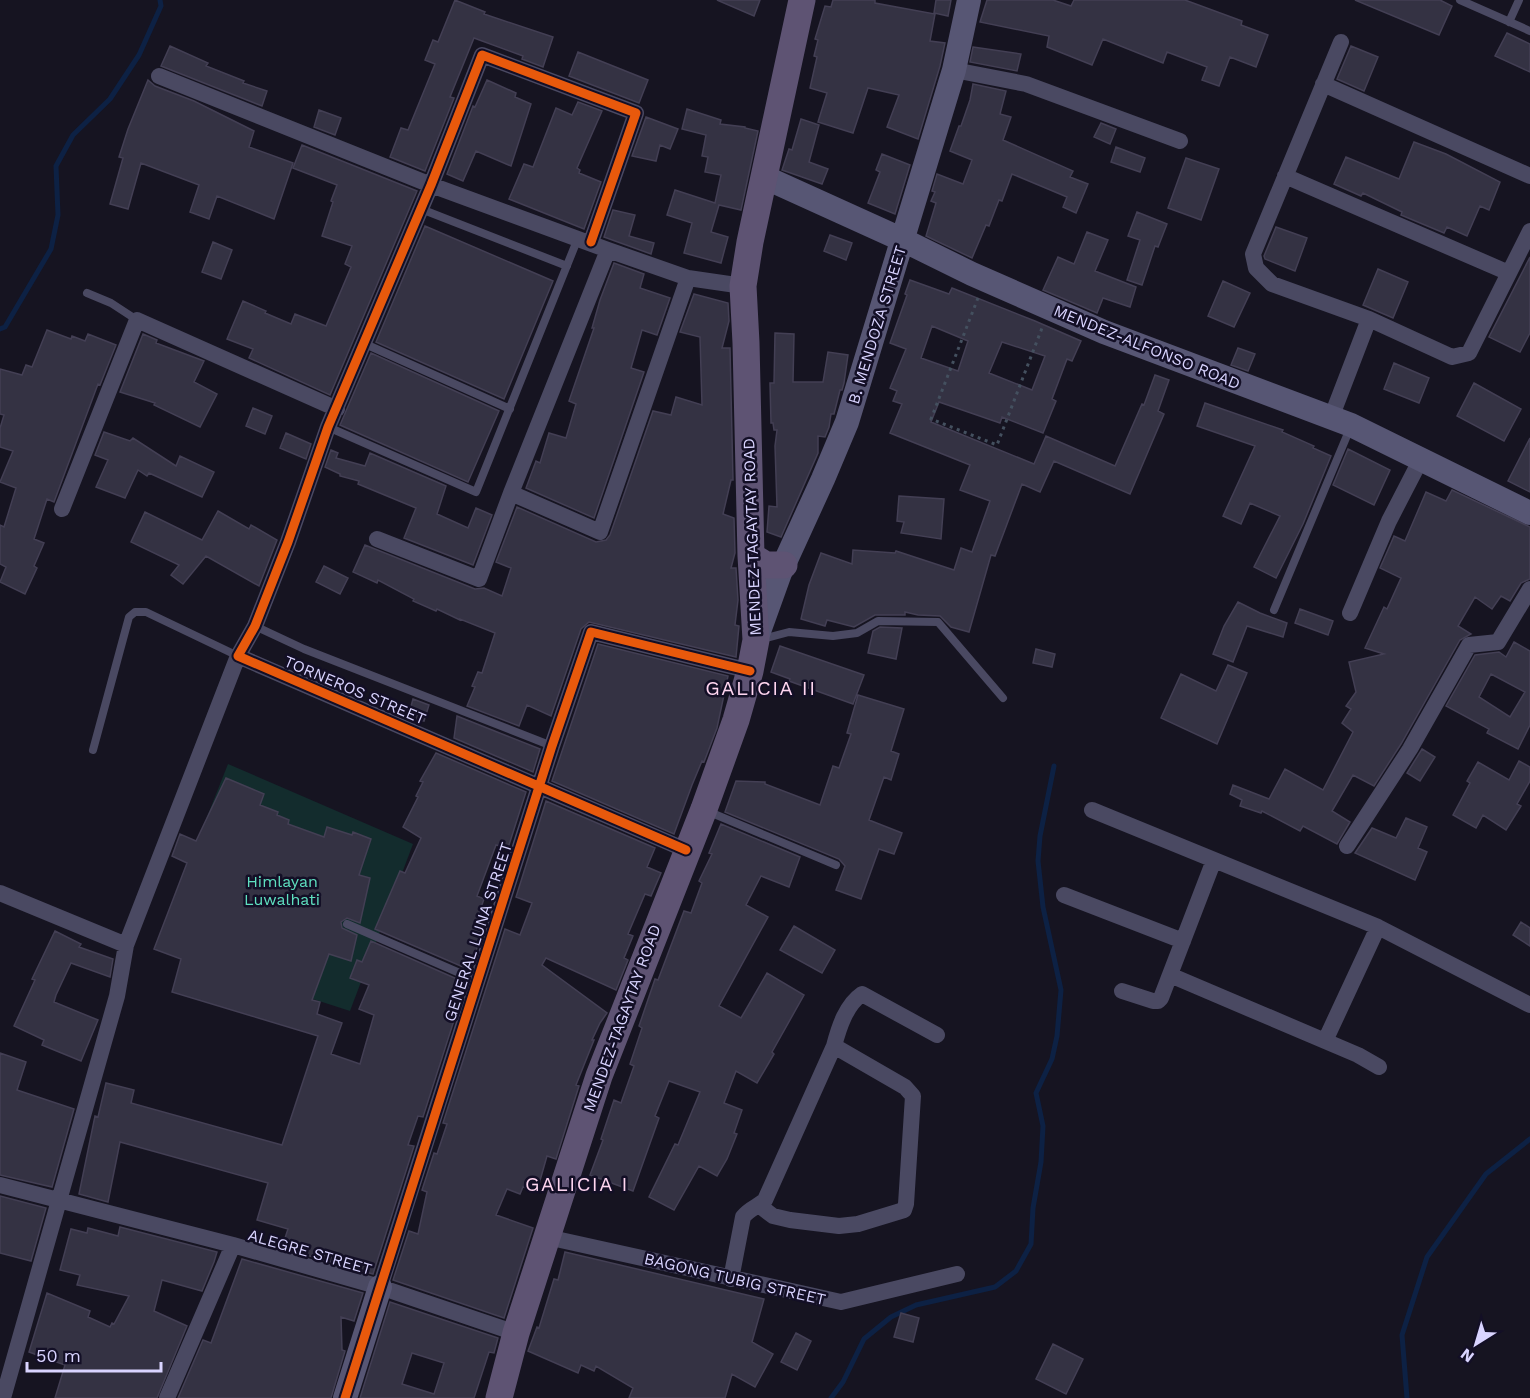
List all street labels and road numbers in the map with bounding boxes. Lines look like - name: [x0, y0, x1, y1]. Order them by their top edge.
- street label: B. MENDOZA STREET: [844, 243, 910, 407]
- street label: MENDEZ-ALFONSO ROAD: [1051, 301, 1243, 393]
- street label: MENDEZ-TAGAYTAY ROAD: [739, 438, 765, 636]
- street label: TORNEROS STREET: [281, 652, 429, 729]
- street label: GENERAL LUNA STREET: [440, 840, 516, 1024]
- street label: MENDEZ-TAGAYTAY ROAD: [579, 922, 665, 1114]
- street label: ALEGRE STREET: [246, 1225, 375, 1279]
- street label: BAGONG TUBIG STREET: [642, 1249, 828, 1309]

